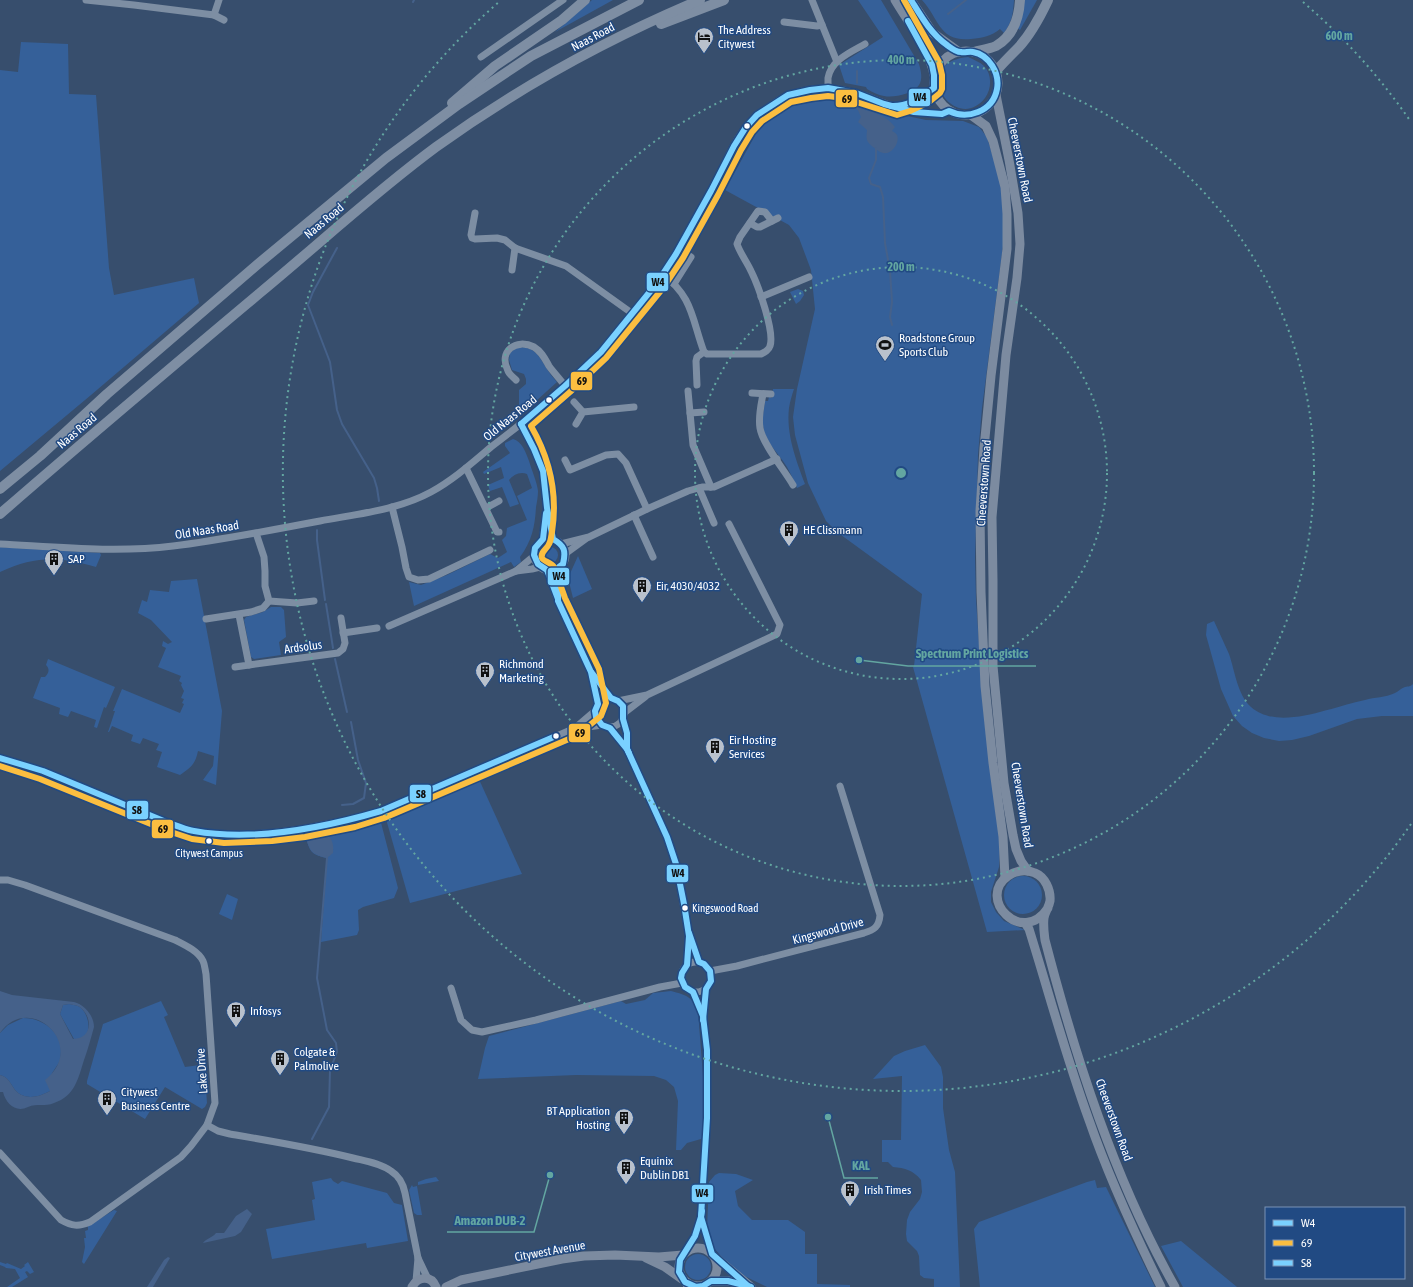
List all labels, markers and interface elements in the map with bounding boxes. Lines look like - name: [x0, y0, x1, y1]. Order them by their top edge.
- street label: Naas Road: [569, 20, 617, 54]
- place label: The Address Citywest: [718, 23, 771, 51]
- hotel icon: The Address Citywest: [693, 26, 715, 54]
- text: 600 m: [1325, 29, 1353, 43]
- text: 400 m: [886, 53, 915, 67]
- line badge: W4: [908, 88, 931, 107]
- line badge: 69: [835, 89, 858, 108]
- text: W4: [912, 91, 927, 103]
- text: 69: [842, 93, 852, 105]
- street label: Cheeverstown Road: [1005, 116, 1035, 204]
- unlabelled marker: [742, 121, 752, 131]
- street label: Naas Road: [301, 201, 347, 241]
- text: 200 m: [887, 260, 915, 274]
- line badge: W4: [646, 272, 669, 292]
- text: W4: [650, 276, 665, 288]
- place label: Roadstone Group Sports Club: [899, 331, 975, 359]
- sports icon: Roadstone Group Sports Club: [874, 334, 896, 362]
- line badge: 69: [570, 371, 593, 391]
- text: 69: [577, 375, 587, 387]
- street label: Old Naas Road: [481, 392, 539, 444]
- unlabelled marker: [544, 395, 554, 405]
- street label: Naas Road: [54, 411, 100, 451]
- street label: Cheeverstown Road: [974, 439, 994, 527]
- centre of rings: [894, 466, 908, 480]
- street label: Old Naas Road: [174, 518, 240, 542]
- building icon: HE Clissmann: [778, 519, 800, 547]
- place label: HE Clissmann: [803, 523, 862, 537]
- building icon: SAP: [43, 548, 65, 576]
- place label: SAP: [68, 552, 85, 566]
- line badge: W4: [547, 567, 570, 586]
- text: W4: [551, 570, 566, 582]
- building icon: Eir, 4030/4032: [631, 575, 653, 603]
- place label: Eir, 4030/4032: [656, 579, 720, 593]
- street label: Ardsolus: [283, 637, 323, 657]
- callout: Spectrum Print Logistics: [908, 641, 1036, 666]
- text: Spectrum Print Logistics: [916, 646, 1029, 661]
- place label: Richmond Marketing: [499, 657, 545, 685]
- building icon: Richmond Marketing: [474, 660, 496, 688]
- line badge: 69: [568, 723, 591, 743]
- text: 69: [575, 727, 585, 739]
- unlabelled marker: [551, 731, 561, 741]
- place label: Eir Hosting Services: [729, 733, 777, 761]
- building icon: Eir Hosting Services: [704, 736, 726, 764]
- street label: Cheeverstown Road: [1008, 761, 1036, 849]
- line badge: S8: [409, 784, 432, 803]
- text: S8: [416, 788, 426, 800]
- line badge: S8: [126, 800, 149, 820]
- text: S8: [132, 804, 142, 816]
- line badge: 69: [151, 819, 174, 839]
- text: 69: [158, 823, 168, 835]
- marker: Citywest Campus: [204, 836, 214, 846]
- place label: Citywest Campus: [175, 847, 243, 859]
- line badge: W4: [666, 864, 689, 883]
- text: W4: [670, 867, 685, 879]
- place label: Kingswood Road: [692, 902, 758, 914]
- marker: Kingswood Road: [680, 903, 690, 913]
- street label: Kingswood Drive: [791, 915, 865, 947]
- building icon: Infosys: [225, 1000, 247, 1028]
- place label: Infosys: [250, 1004, 281, 1018]
- place label: Colgate & Palmolive: [294, 1045, 339, 1073]
- street label: Lake Drive: [193, 1048, 211, 1094]
- building icon: Colgate & Palmolive: [269, 1048, 291, 1076]
- street label: Cheeverstown Road: [1093, 1077, 1135, 1163]
- place label: Citywest Business Centre: [121, 1085, 190, 1113]
- building icon: Citywest Business Centre: [96, 1088, 118, 1116]
- place label: BT Application Hosting: [547, 1104, 611, 1132]
- building icon: BT Application Hosting: [613, 1107, 635, 1135]
- callout: KAL: [844, 1153, 878, 1178]
- place label: Equinix Dublin DB1: [640, 1154, 690, 1182]
- building icon: Equinix Dublin DB1: [615, 1157, 637, 1185]
- text: KAL: [852, 1158, 870, 1173]
- building icon: Irish Times: [839, 1179, 861, 1207]
- place label: Irish Times: [864, 1183, 911, 1197]
- line badge: W4: [691, 1184, 714, 1203]
- text: W4: [694, 1187, 709, 1199]
- callout: Amazon DUB-2: [447, 1207, 534, 1232]
- legend: [1265, 1207, 1405, 1279]
- text: Amazon DUB-2: [454, 1213, 526, 1228]
- text: W4: [1301, 1216, 1316, 1230]
- text: 69: [1301, 1236, 1313, 1250]
- street label: Citywest Avenue: [514, 1238, 586, 1264]
- text: S8: [1301, 1256, 1312, 1270]

